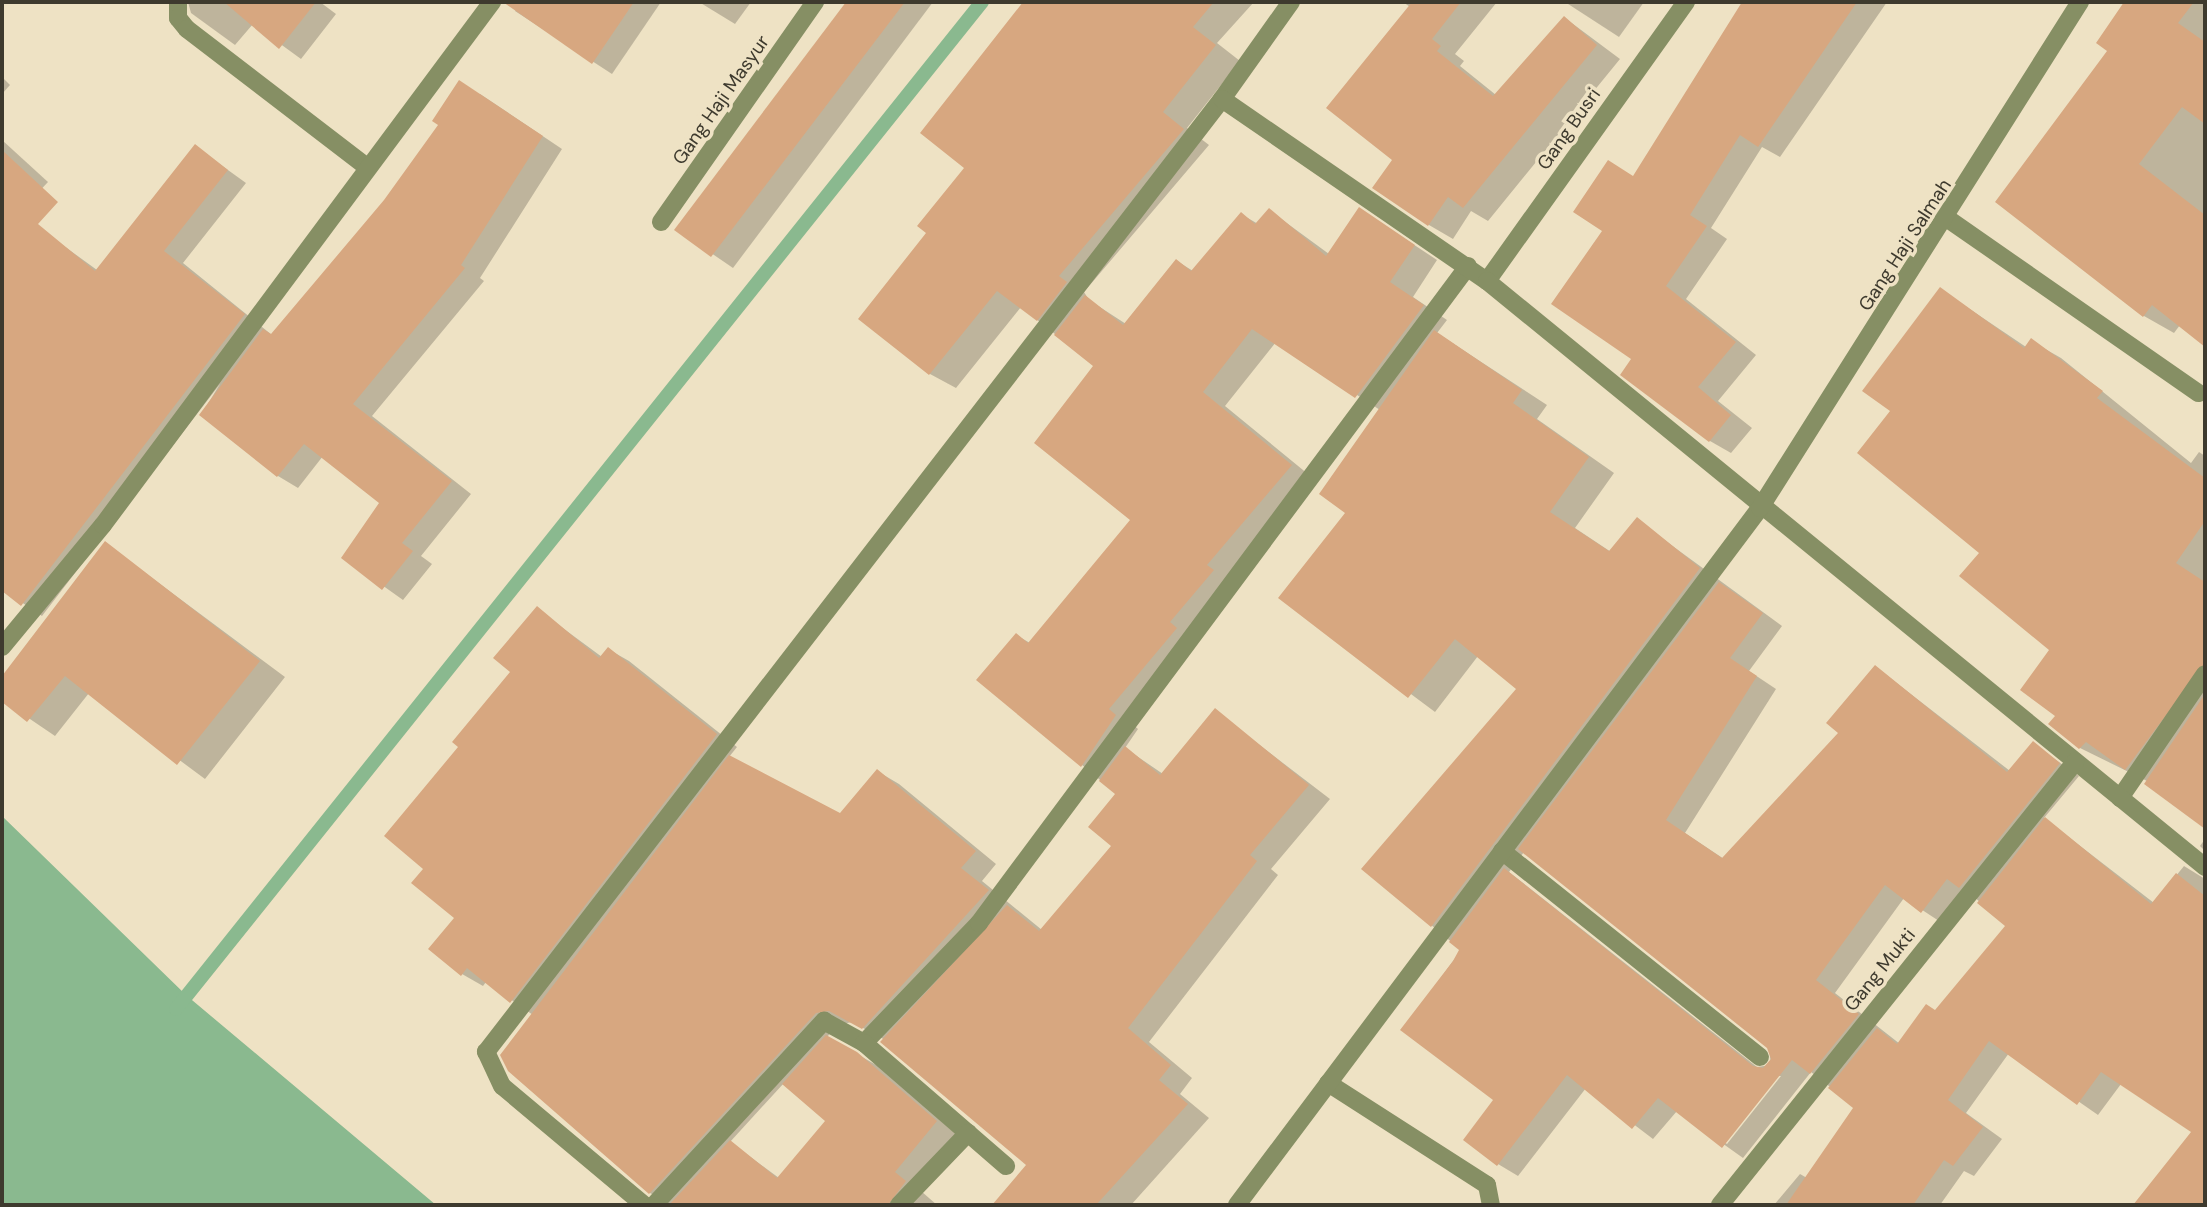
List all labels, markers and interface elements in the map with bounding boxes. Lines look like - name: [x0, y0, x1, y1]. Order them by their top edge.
- street label: Gang Haji Masyur: [668, 31, 774, 169]
- street label: Gang Busri: [1532, 84, 1606, 174]
- street label: Gang Haji Salmah: [1854, 175, 1956, 315]
- street label: Gang Mukti: [1840, 924, 1920, 1016]

